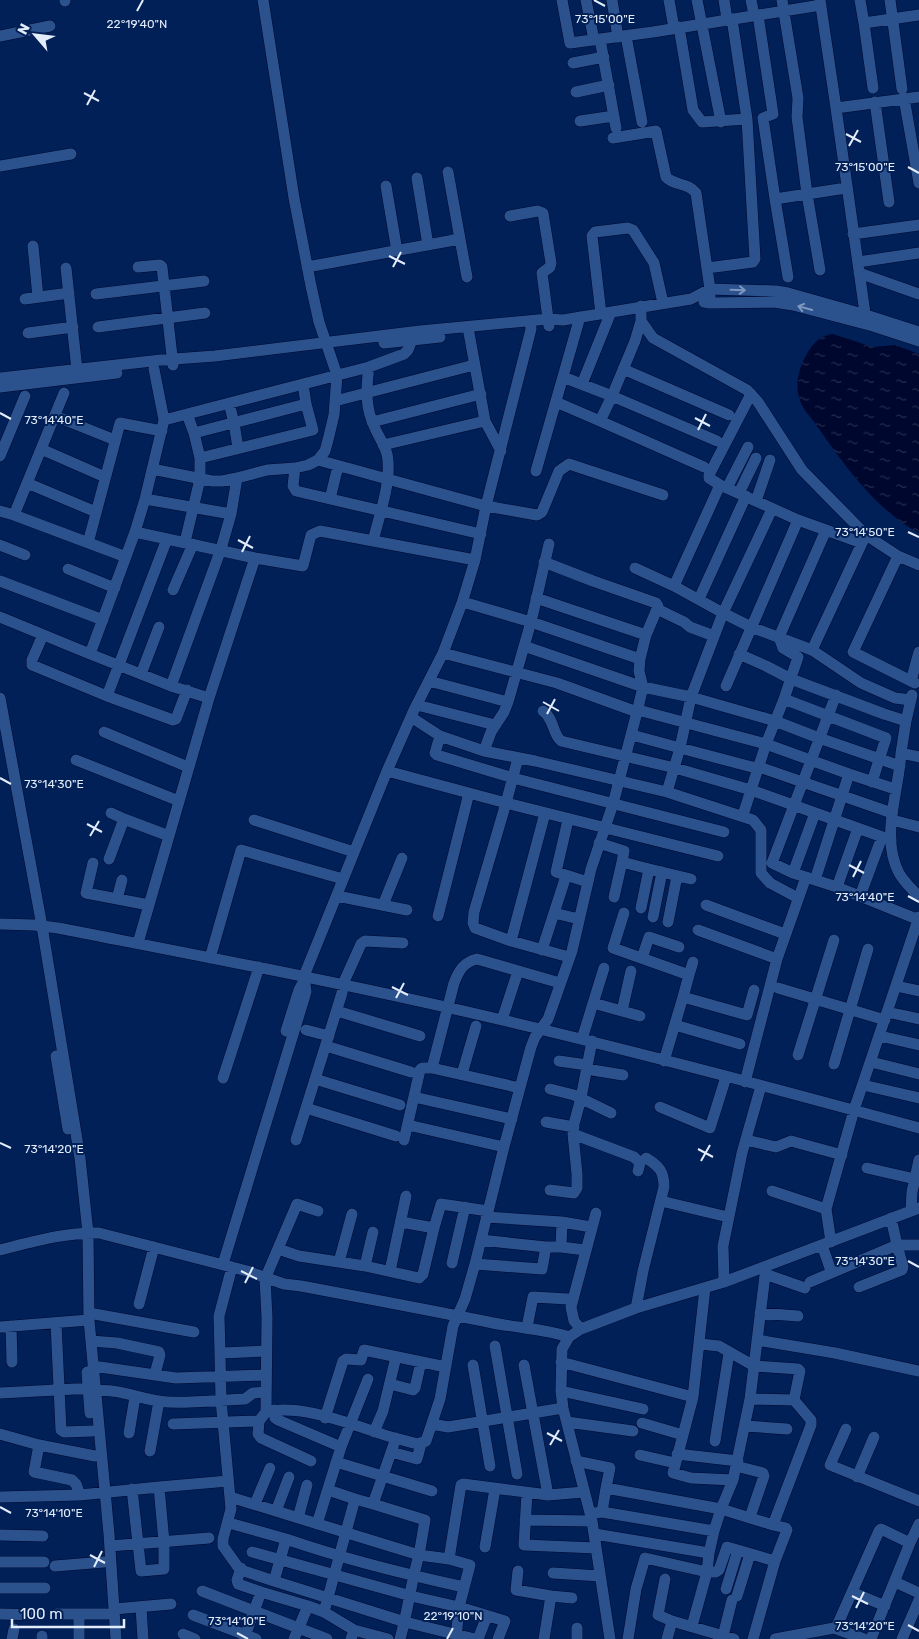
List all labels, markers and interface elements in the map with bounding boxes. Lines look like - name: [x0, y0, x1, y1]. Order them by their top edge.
- north arrow: [10, 10, 60, 60]
- text: 73°15'00"E: [575, 12, 635, 26]
- text: 22°19'40"N: [107, 17, 167, 31]
- text: N: [14, 21, 34, 38]
- text: 73°15'00"E: [835, 160, 895, 174]
- one-way arrow: [730, 285, 746, 294]
- one-way arrow: [797, 303, 813, 312]
- text: 73°14'40"E: [24, 413, 84, 427]
- text: 73°14'50"E: [835, 525, 895, 539]
- text: 73°14'30"E: [24, 777, 84, 791]
- text: 73°14'40"E: [835, 890, 895, 904]
- text: 73°14'20"E: [24, 1142, 84, 1156]
- text: 73°14'30"E: [835, 1254, 895, 1268]
- text: 73°14'10"E: [25, 1506, 83, 1520]
- scale bar: [12, 1596, 125, 1628]
- text: 100 m: [20, 1605, 62, 1623]
- text: 22°19'10"N: [423, 1609, 483, 1623]
- text: 73°14'10"E: [208, 1614, 266, 1628]
- text: 73°14'20"E: [835, 1619, 895, 1633]

